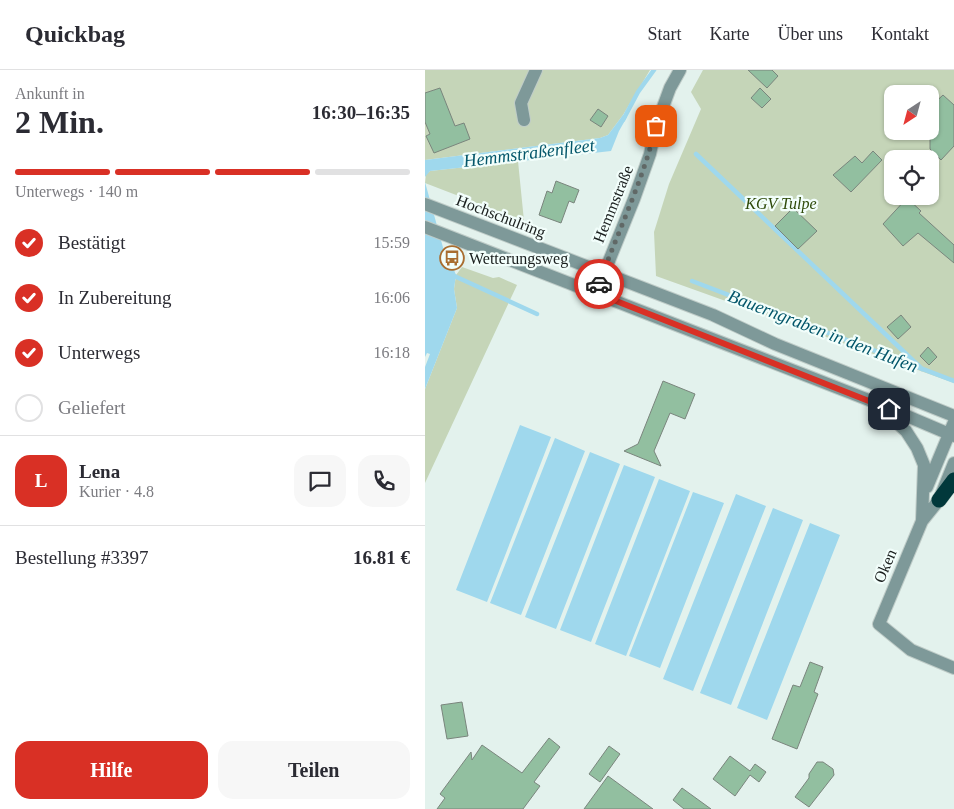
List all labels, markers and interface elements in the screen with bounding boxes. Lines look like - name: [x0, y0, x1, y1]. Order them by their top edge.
- text: Quickbag: [25, 21, 125, 47]
- text: Start: [648, 24, 682, 44]
- text: Karte: [710, 24, 750, 44]
- text: Über uns: [778, 24, 843, 44]
- text: Kontakt: [871, 24, 929, 44]
- text: Ankunft in: [15, 85, 85, 102]
- north arrow: [884, 85, 939, 140]
- map controls: [884, 85, 939, 205]
- text: 16:30–16:35: [312, 102, 410, 123]
- text: 2 Min.: [15, 104, 104, 140]
- pin: [635, 105, 677, 147]
- icon: bag: [642, 112, 670, 140]
- water label: Hemmstraßenfleet: [461, 135, 597, 171]
- button: locate: [884, 150, 939, 205]
- street label: Hemmstraße: [590, 163, 636, 245]
- text: Unterwegs · 140 m: [15, 183, 138, 200]
- street label: Hochschulring: [454, 191, 548, 242]
- park label: KGV Tulpe: [744, 195, 817, 213]
- icon: check: [15, 229, 43, 257]
- text: Bestätigt: [58, 232, 126, 253]
- text: 15:59: [374, 234, 410, 251]
- bus stop icon: Wetterungsweg: [439, 245, 465, 271]
- place label: Wetterungsweg: [469, 250, 568, 268]
- courier: [574, 259, 624, 309]
- icon: car: [585, 270, 613, 298]
- icon: check: [15, 284, 43, 312]
- water label: Bauerngraben in den Hufen: [725, 286, 921, 376]
- text: In Zubereitung: [58, 287, 171, 308]
- text: 16:06: [374, 289, 410, 306]
- icon: check: [15, 339, 43, 367]
- text: Unterwegs: [58, 342, 140, 363]
- text: 16:18: [374, 344, 410, 361]
- pin: [868, 388, 910, 430]
- icon: home: [875, 395, 903, 423]
- text: Geliefert: [58, 397, 126, 418]
- button: chat: [294, 455, 346, 507]
- button: phone: [358, 455, 410, 507]
- text: Lena: [79, 461, 120, 482]
- text: L: [35, 470, 47, 491]
- text: Kurier · 4.8: [79, 483, 154, 500]
- text: Bestellung #3397: [15, 547, 149, 568]
- text: 16.81 €: [353, 547, 410, 568]
- street label: Oken: [870, 547, 900, 585]
- button: Hilfe: [15, 741, 208, 799]
- button: Teilen: [218, 741, 410, 799]

